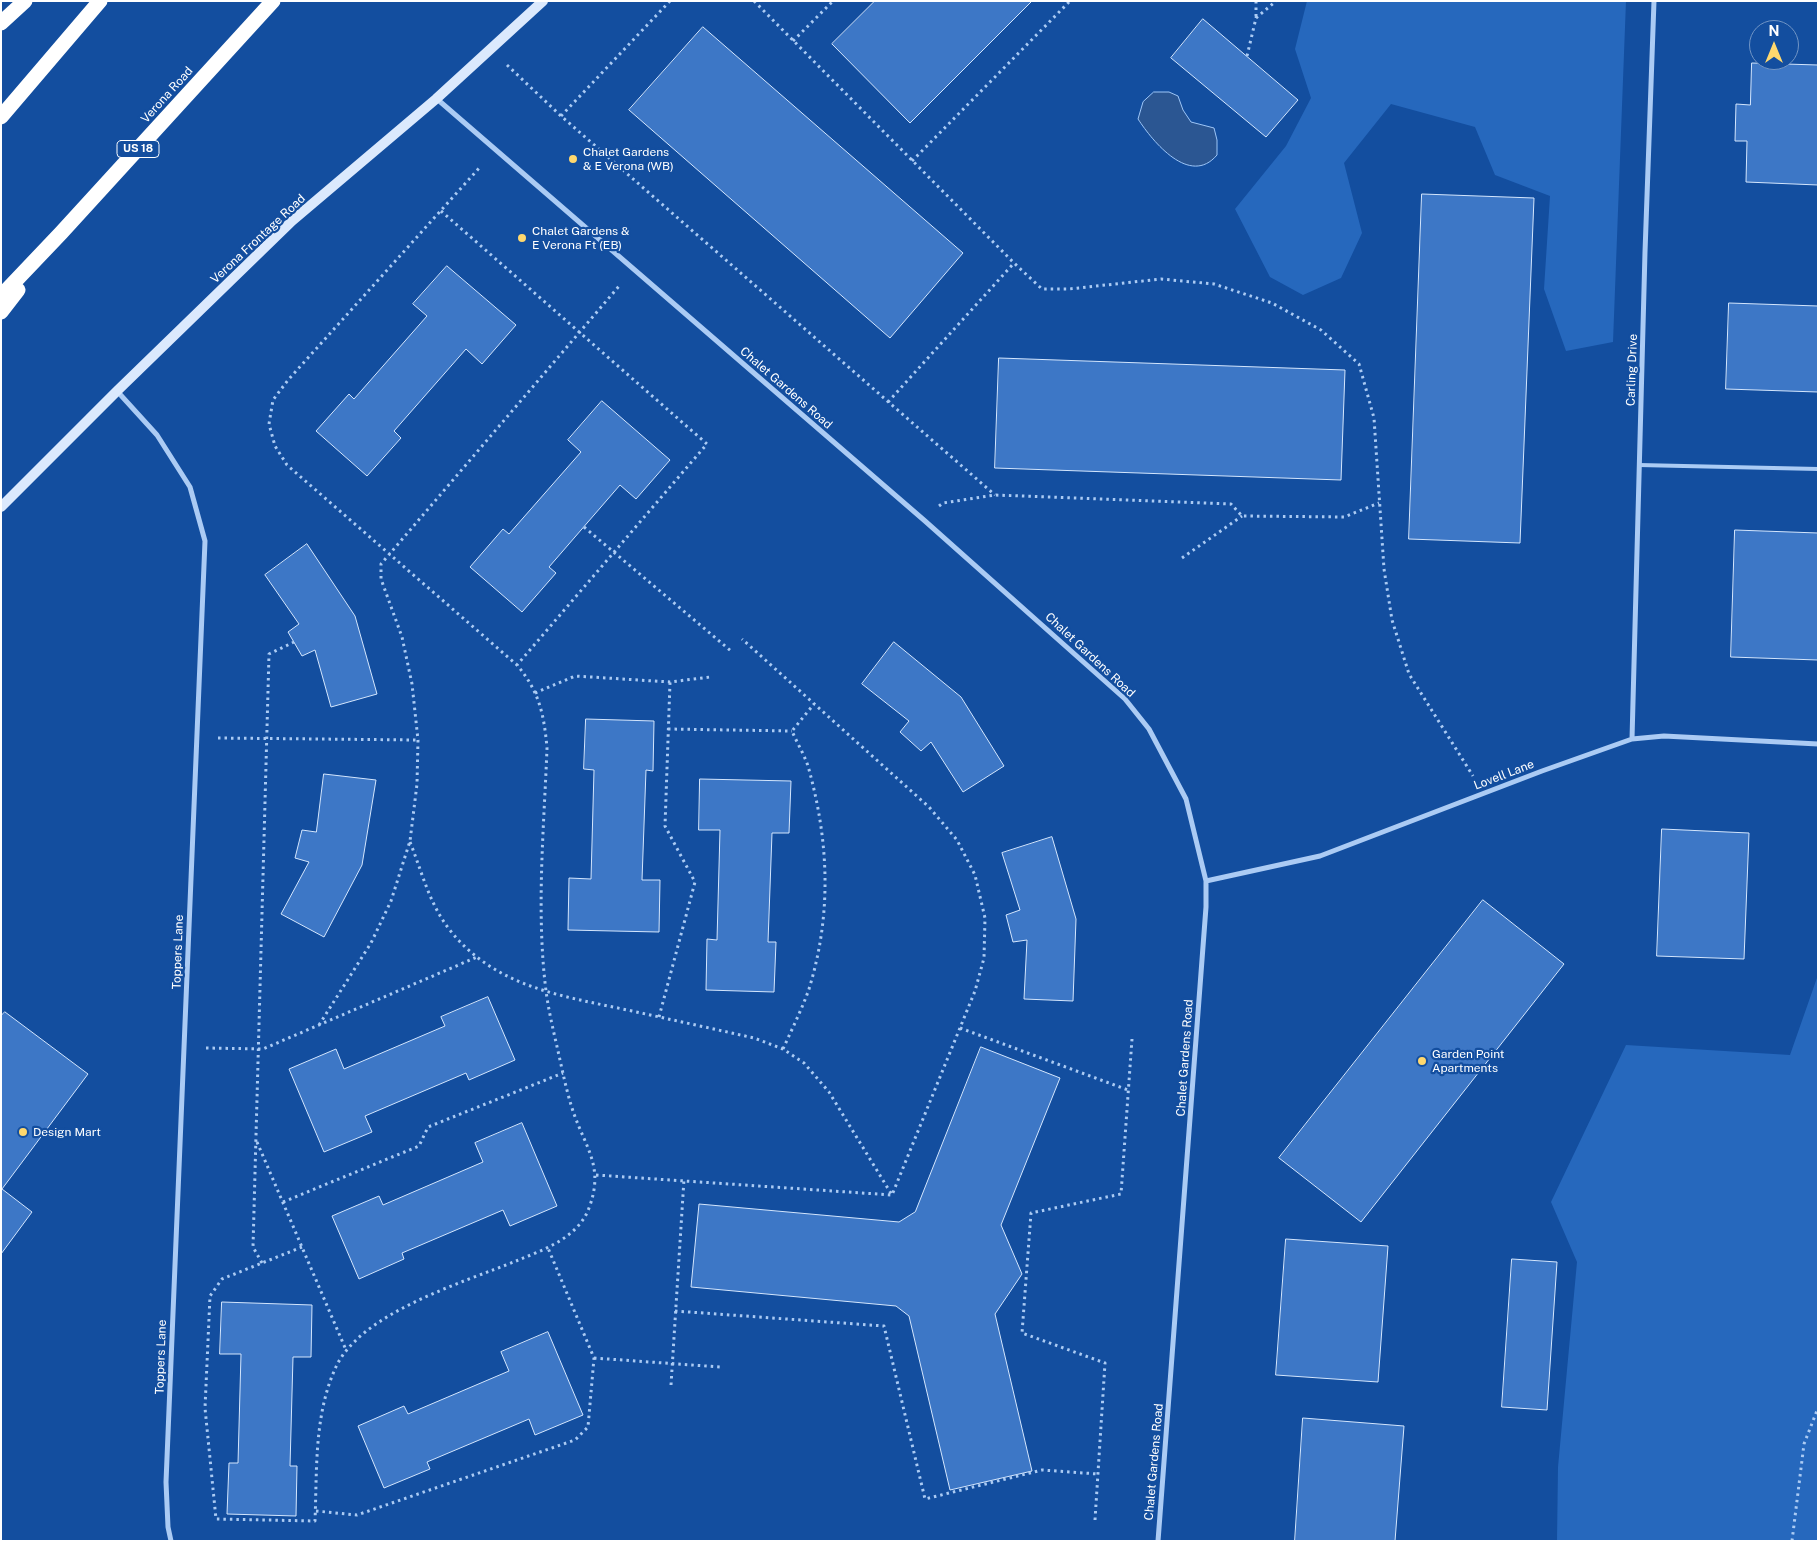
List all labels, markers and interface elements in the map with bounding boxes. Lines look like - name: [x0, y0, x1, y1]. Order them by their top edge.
- north arrow: [1749, 20, 1799, 70]
- text: N: [1769, 23, 1779, 39]
- street label: Verona Road: [138, 64, 196, 126]
- road number: US 18: [117, 140, 159, 158]
- place label: Chalet Gardens & E Verona (WB): [583, 145, 674, 173]
- marker: Chalet Gardens & E Verona (WB): [567, 153, 579, 165]
- street label: Verona Frontage Road: [208, 191, 308, 287]
- place label: Chalet Gardens & E Verona Ft (EB): [532, 224, 630, 252]
- marker: Chalet Gardens & E Verona Ft (EB): [516, 232, 528, 244]
- street label: Carling Drive: [1624, 334, 1640, 406]
- street label: Chalet Gardens Road: [737, 344, 835, 432]
- street label: Chalet Gardens Road: [1042, 610, 1138, 700]
- street label: Lovell Lane: [1472, 757, 1536, 793]
- street label: Toppers Lane: [169, 914, 187, 990]
- street label: Chalet Gardens Road: [1174, 999, 1196, 1117]
- place label: Garden Point Apartments: [1432, 1047, 1505, 1075]
- marker: Garden Point Apartments: [1416, 1055, 1428, 1067]
- place label: Design Mart: [33, 1125, 101, 1139]
- marker: Design Mart: [17, 1126, 29, 1138]
- street label: Toppers Lane: [152, 1319, 170, 1395]
- street label: Chalet Gardens Road: [1142, 1403, 1166, 1521]

